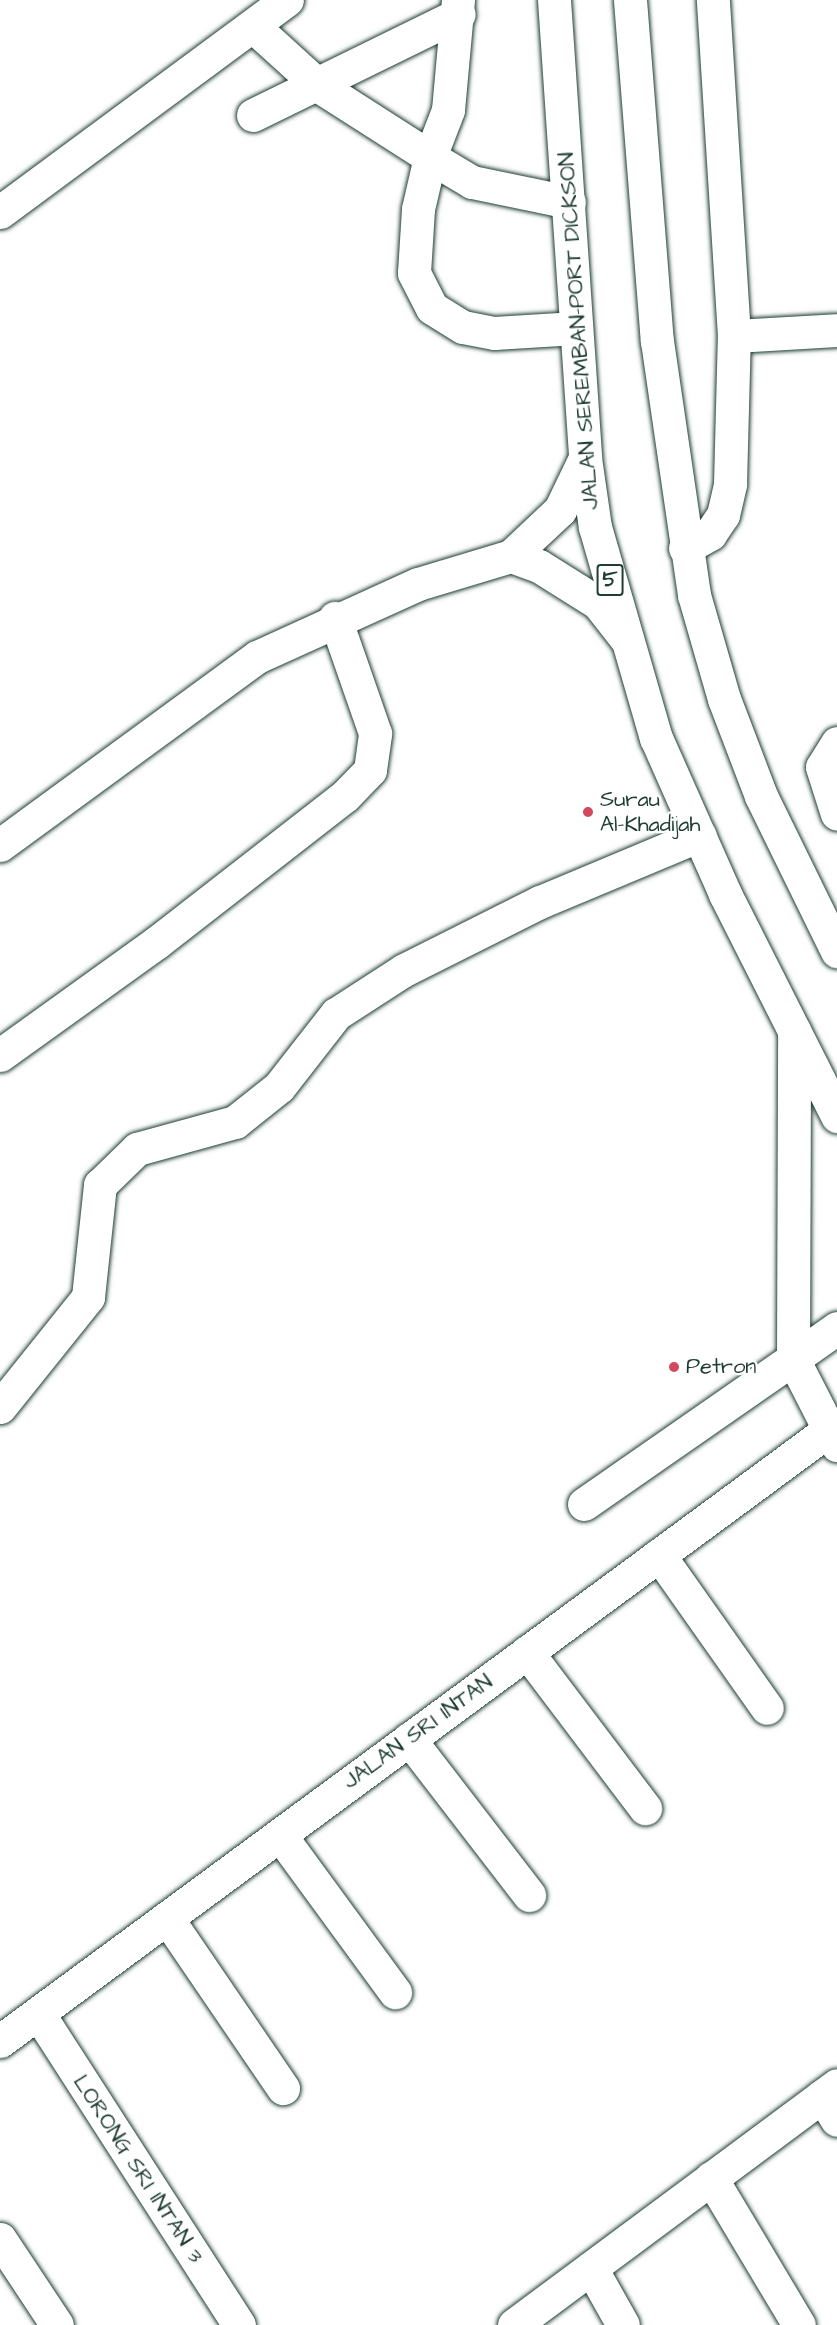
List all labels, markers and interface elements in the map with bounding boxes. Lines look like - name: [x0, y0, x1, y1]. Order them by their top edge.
- street label: JALAN SEREMBAN-PORT DICKSON: [553, 151, 605, 511]
- road number: 5: [596, 562, 624, 598]
- place label: Surau Al-Khadijah: [600, 786, 700, 837]
- marker: Surau Al-Khadijah: [581, 805, 595, 819]
- place label: Petron: [686, 1354, 756, 1380]
- marker: Petron: [667, 1360, 681, 1374]
- street label: JALAN SRI INTAN: [338, 1669, 498, 1795]
- street label: LORONG SRI INTAN 3: [67, 2070, 209, 2268]

